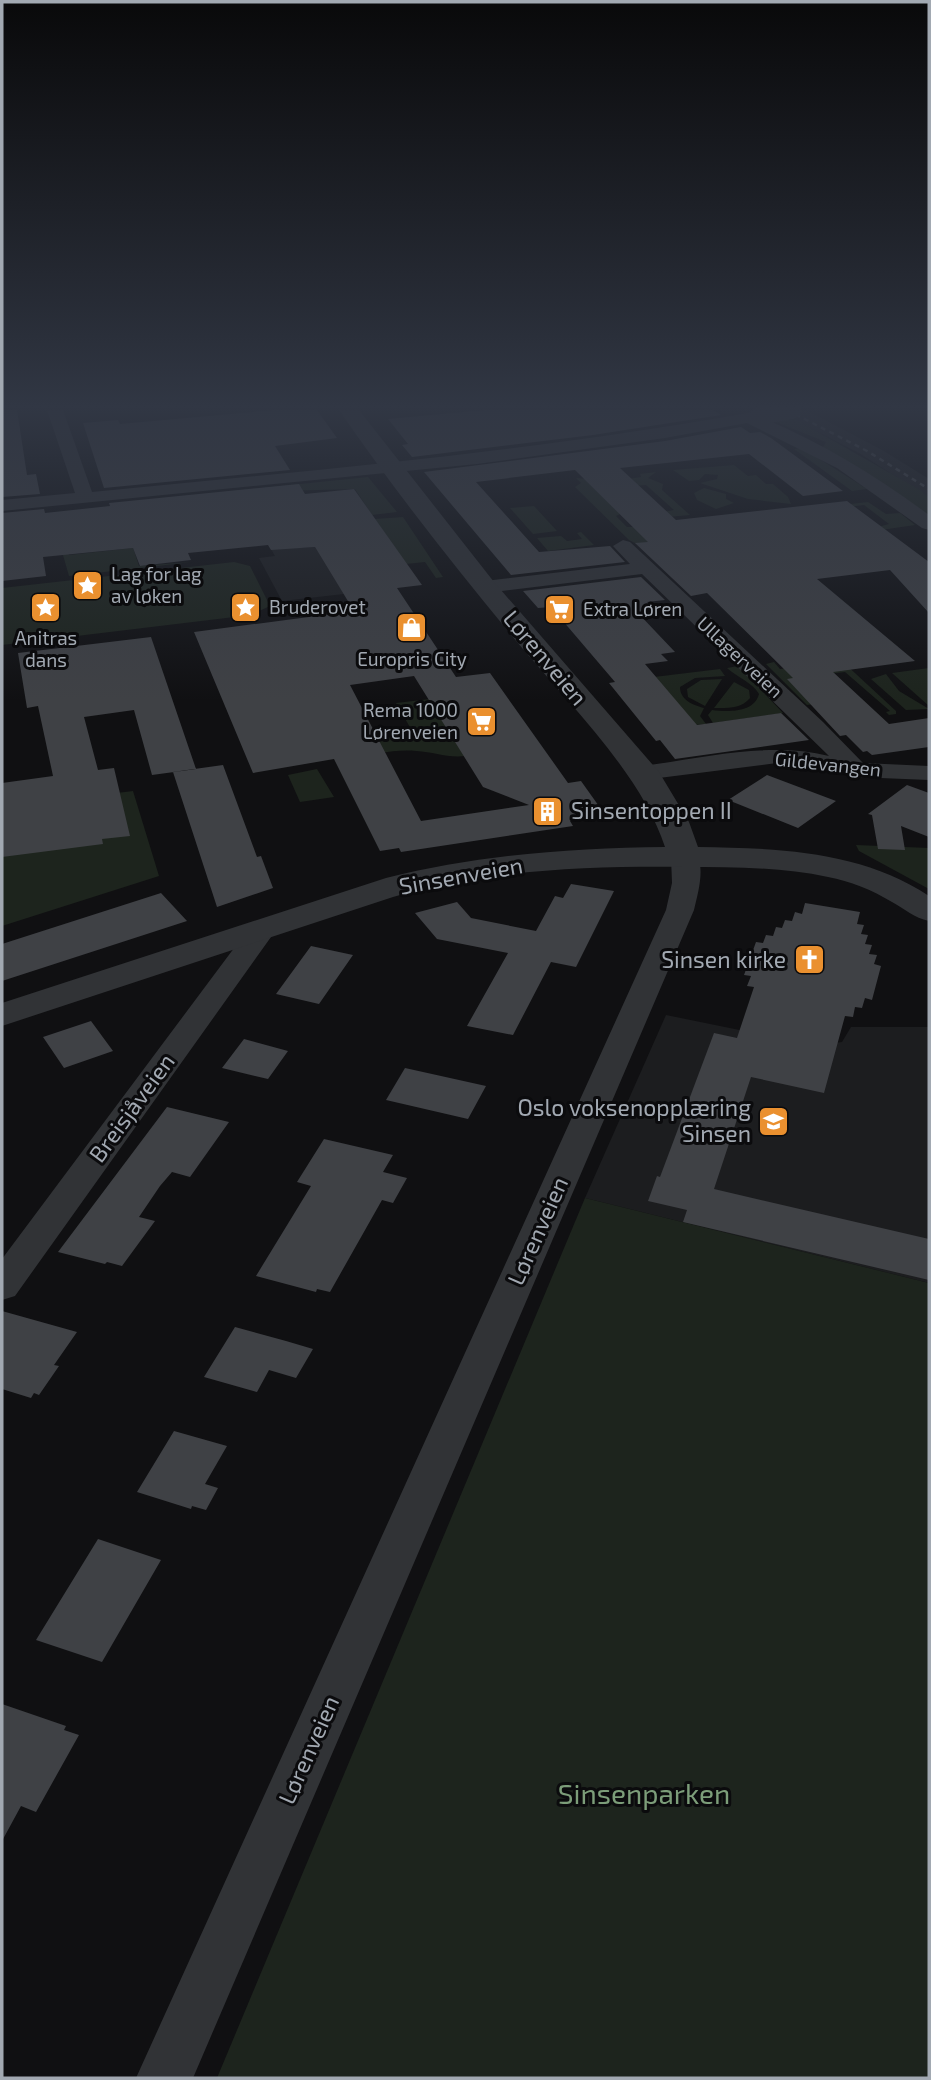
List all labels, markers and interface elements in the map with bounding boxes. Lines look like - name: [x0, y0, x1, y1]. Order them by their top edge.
- place label: Lag for lag av løken: [111, 562, 202, 607]
- place icon: Lag for lag av løken: [71, 568, 105, 602]
- place icon: Anitras dans: [29, 590, 63, 624]
- place icon: Bruderovet: [229, 590, 263, 624]
- supermarket icon: Extra Løren: [543, 592, 577, 626]
- place label: Bruderovet: [269, 595, 366, 618]
- place label: Extra Løren: [583, 597, 682, 620]
- street label: Lørenveien: [498, 604, 594, 711]
- shop icon: Europris City: [395, 611, 429, 645]
- street label: Ullagerveien: [693, 611, 788, 702]
- place label: Anitras dans: [15, 626, 77, 671]
- place label: Europris City: [357, 647, 467, 670]
- place label: Rema 1000 Lørenveien: [363, 698, 458, 743]
- supermarket icon: Rema 1000 Lørenveien: [464, 704, 498, 738]
- street label: Gildevangen: [774, 746, 882, 781]
- building icon: Sinsentoppen II: [531, 794, 565, 828]
- place label: Sinsentoppen II: [571, 796, 732, 824]
- street label: Sinsenveien: [397, 850, 525, 900]
- church icon: Sinsen kirke: [792, 943, 826, 977]
- place label: Sinsen kirke: [661, 945, 786, 973]
- street label: Breisjåveien: [83, 1048, 180, 1167]
- place label: Oslo voksenopplæring Sinsen: [517, 1093, 751, 1147]
- school or university icon: Oslo voksenopplæring Sinsen: [757, 1104, 791, 1138]
- street label: Lørenveien: [501, 1172, 573, 1289]
- street label: Lørenveien: [272, 1691, 344, 1808]
- park label: Sinsenparken: [558, 1776, 730, 1810]

